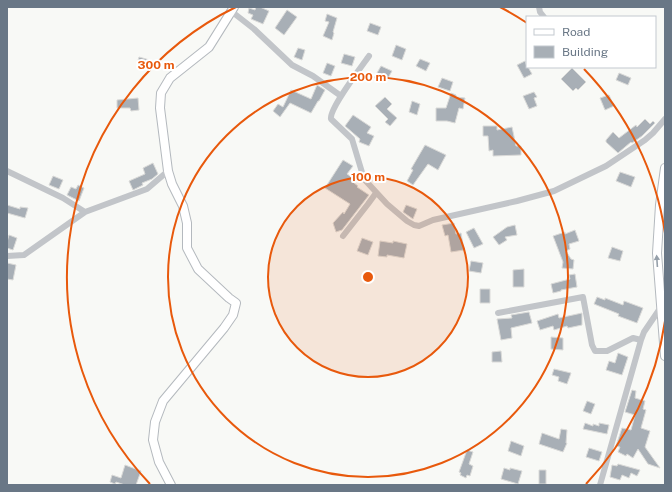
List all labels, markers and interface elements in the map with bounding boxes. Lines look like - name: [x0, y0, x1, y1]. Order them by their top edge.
- legend: [526, 16, 656, 68]
- text: Road: [562, 25, 590, 39]
- text: Building: [562, 45, 608, 59]
- text: 300 m: [138, 58, 175, 72]
- text: 200 m: [350, 70, 386, 84]
- text: 100 m: [351, 170, 385, 184]
- one-way arrow: [654, 255, 661, 267]
- centre of rings: [361, 270, 375, 284]

